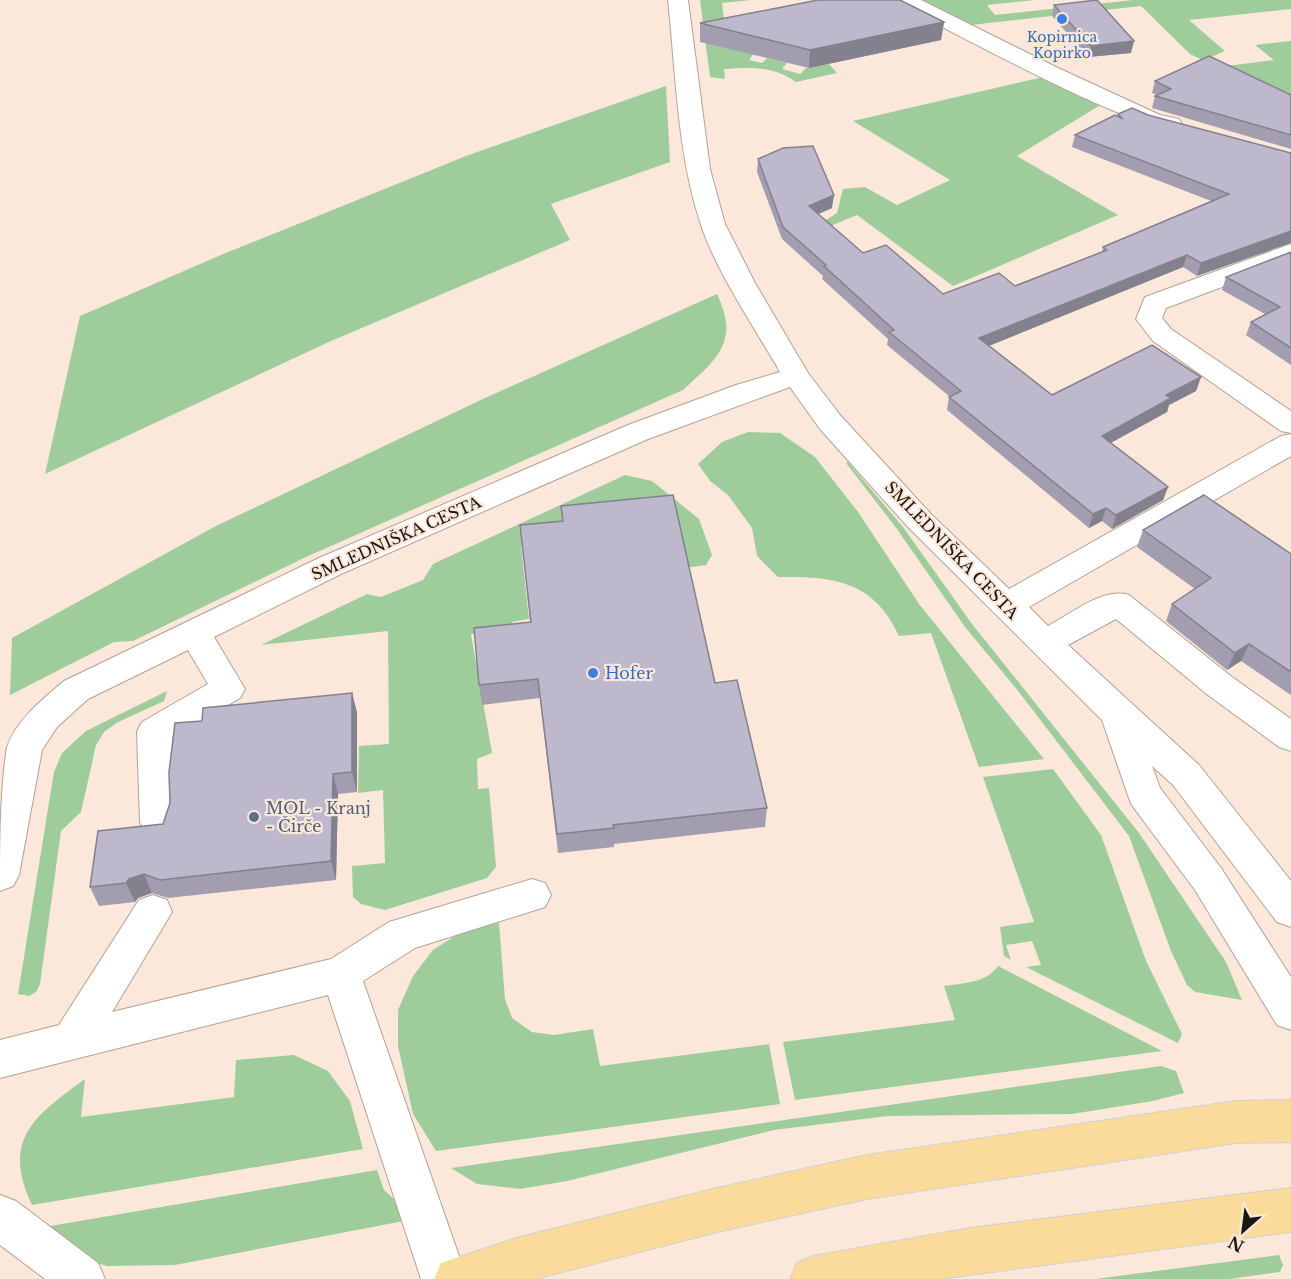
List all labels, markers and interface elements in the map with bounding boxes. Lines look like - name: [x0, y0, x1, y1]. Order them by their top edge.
- marker: Kopirnica Kopirko: [1055, 12, 1069, 26]
- place label: Kopirnica Kopirko: [1027, 28, 1097, 62]
- street label: SMLEDNIŠKA CESTA: [881, 477, 1023, 624]
- street label: SMLEDNIŠKA CESTA: [308, 491, 485, 585]
- place label: Hofer: [605, 663, 653, 683]
- marker: Hofer: [586, 666, 600, 680]
- place label: MOL - Kranj - Čirče: [266, 798, 371, 836]
- marker: MOL - Kranj - Čirče: [247, 810, 261, 824]
- north arrow: [1213, 1201, 1273, 1261]
- text: N: [1225, 1232, 1247, 1257]

